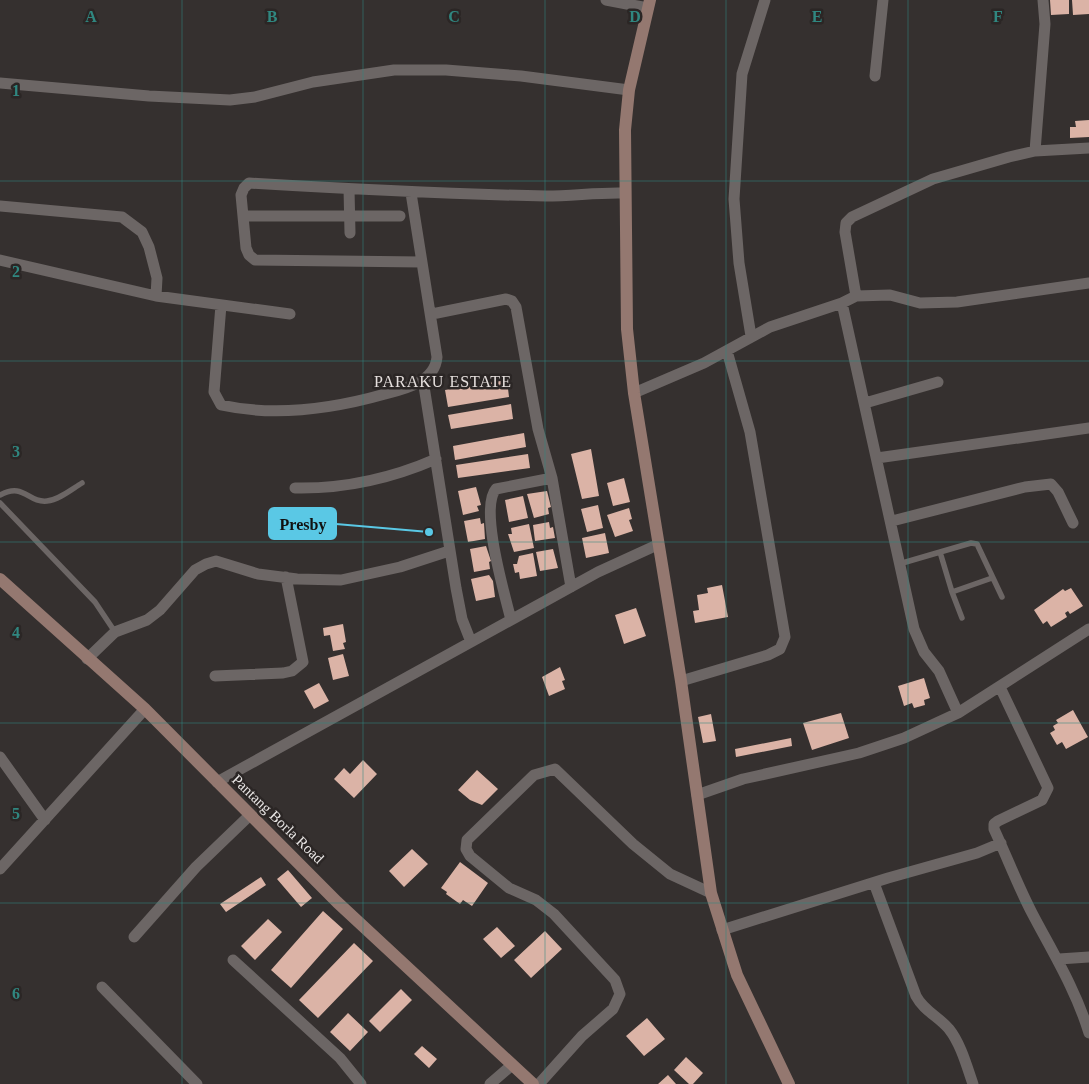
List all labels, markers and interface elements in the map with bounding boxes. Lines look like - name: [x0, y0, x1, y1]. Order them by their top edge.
- text: A: [85, 8, 97, 25]
- text: B: [267, 8, 278, 25]
- text: C: [448, 8, 460, 25]
- text: D: [629, 8, 641, 25]
- text: E: [812, 8, 822, 25]
- text: F: [993, 8, 1003, 25]
- text: 1: [12, 82, 20, 99]
- text: 2: [12, 263, 20, 280]
- district label: PARAKU ESTATE: [374, 373, 512, 390]
- text: 3: [12, 443, 20, 460]
- callout: Presby: [269, 508, 336, 539]
- text: Presby: [280, 516, 326, 534]
- text: 4: [12, 624, 20, 641]
- street label: Pantang Borla Road: [229, 771, 327, 867]
- text: 5: [12, 805, 20, 822]
- text: 6: [12, 985, 20, 1002]

